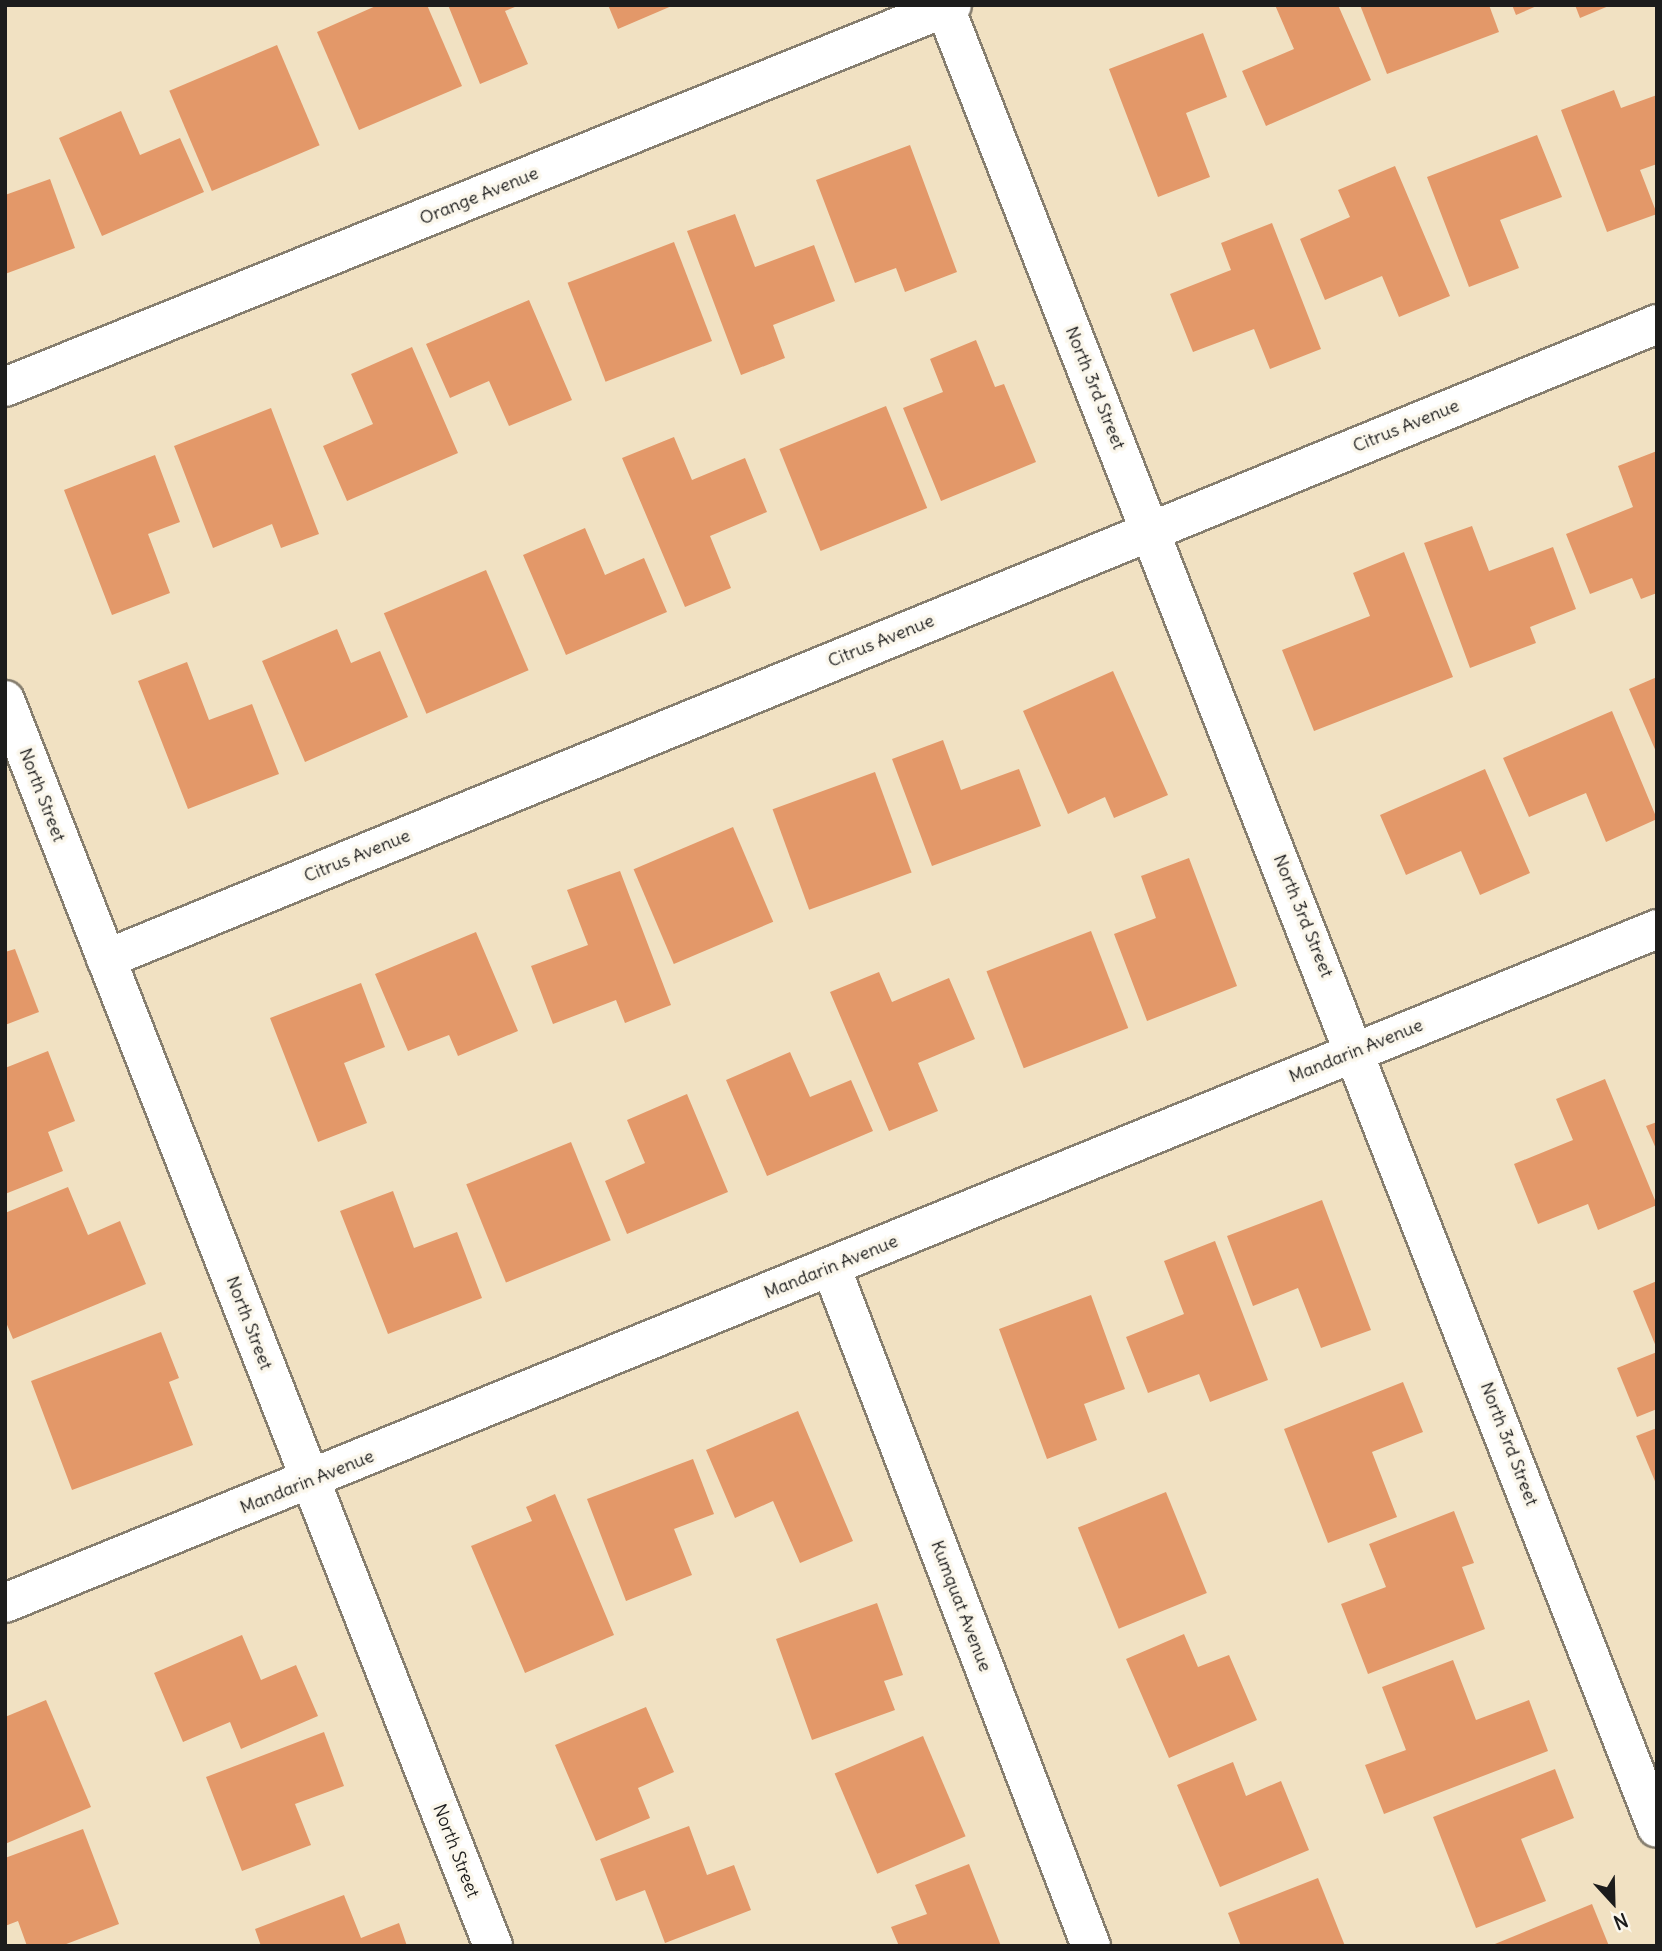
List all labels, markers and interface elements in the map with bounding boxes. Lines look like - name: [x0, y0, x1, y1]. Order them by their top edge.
- street label: Orange Avenue: [416, 162, 542, 230]
- street label: North 3rd Street: [1060, 323, 1130, 453]
- street label: Citrus Avenue: [1350, 395, 1462, 457]
- street label: Citrus Avenue: [825, 610, 937, 672]
- street label: North Street: [14, 745, 70, 845]
- street label: Citrus Avenue: [301, 825, 413, 887]
- street label: North 3rd Street: [1268, 851, 1338, 981]
- street label: Mandarin Avenue: [1286, 1014, 1426, 1088]
- street label: Mandarin Avenue: [761, 1230, 901, 1304]
- street label: North Street: [221, 1273, 277, 1373]
- street label: North 3rd Street: [1475, 1379, 1543, 1509]
- street label: Mandarin Avenue: [237, 1445, 377, 1519]
- street label: Kumquat Avenue: [926, 1537, 996, 1675]
- street label: North Street: [428, 1801, 484, 1901]
- north arrow: [1578, 1867, 1648, 1937]
- text: N: [1610, 1908, 1631, 1935]

